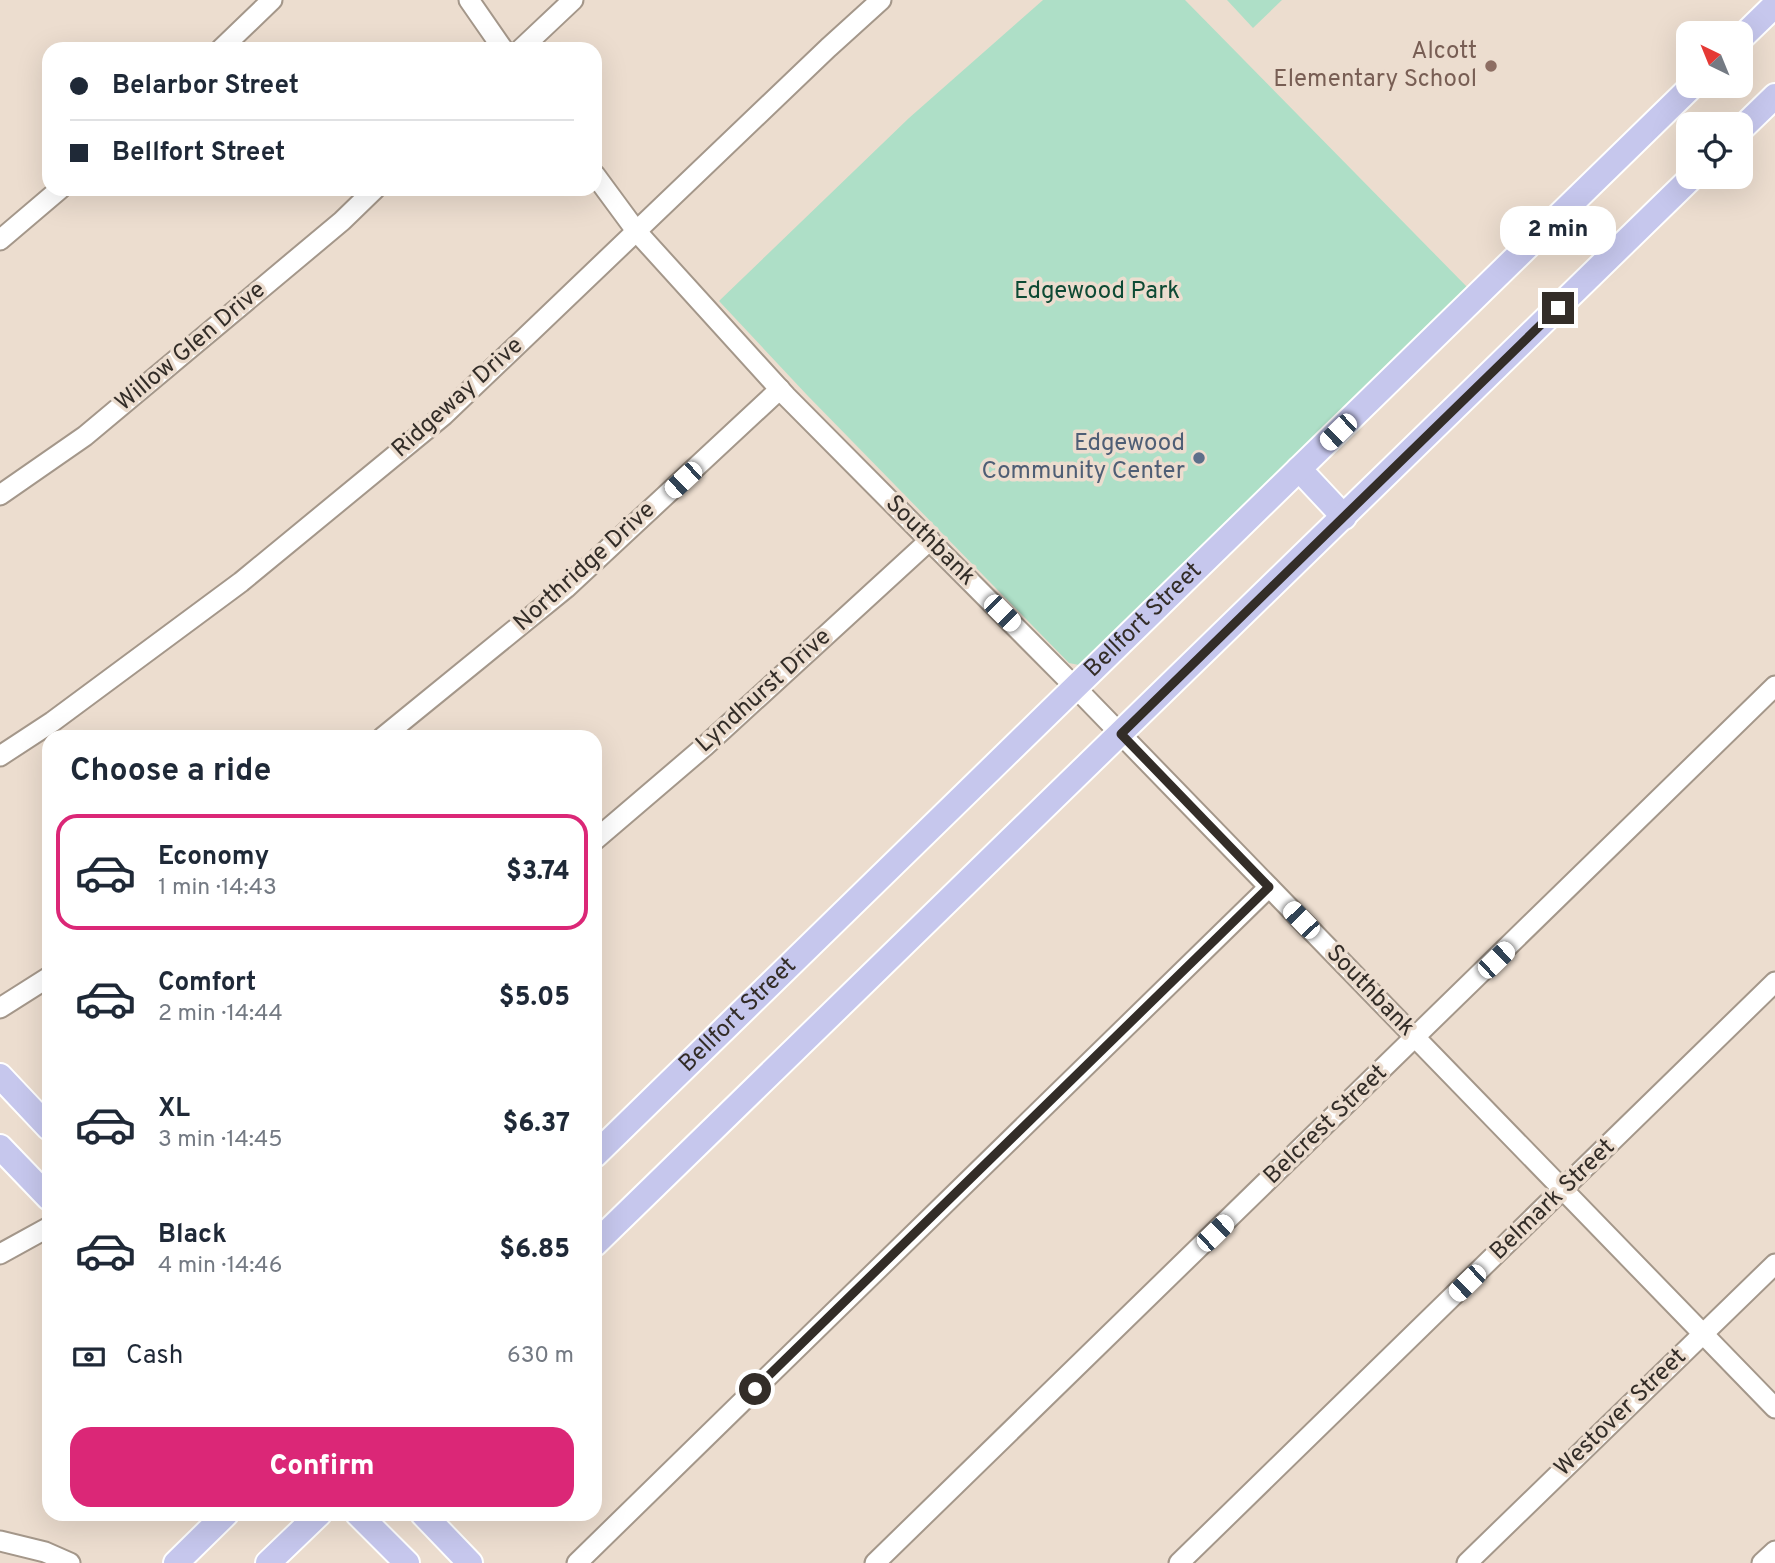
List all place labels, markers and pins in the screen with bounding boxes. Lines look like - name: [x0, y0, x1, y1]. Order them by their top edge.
- place label: Alcott Elementary School: [1273, 37, 1477, 95]
- marker: Alcott Elementary School: [1483, 58, 1499, 74]
- place label: Edgewood Community Center: [982, 429, 1185, 487]
- marker: Edgewood Community Center: [1191, 450, 1207, 466]

